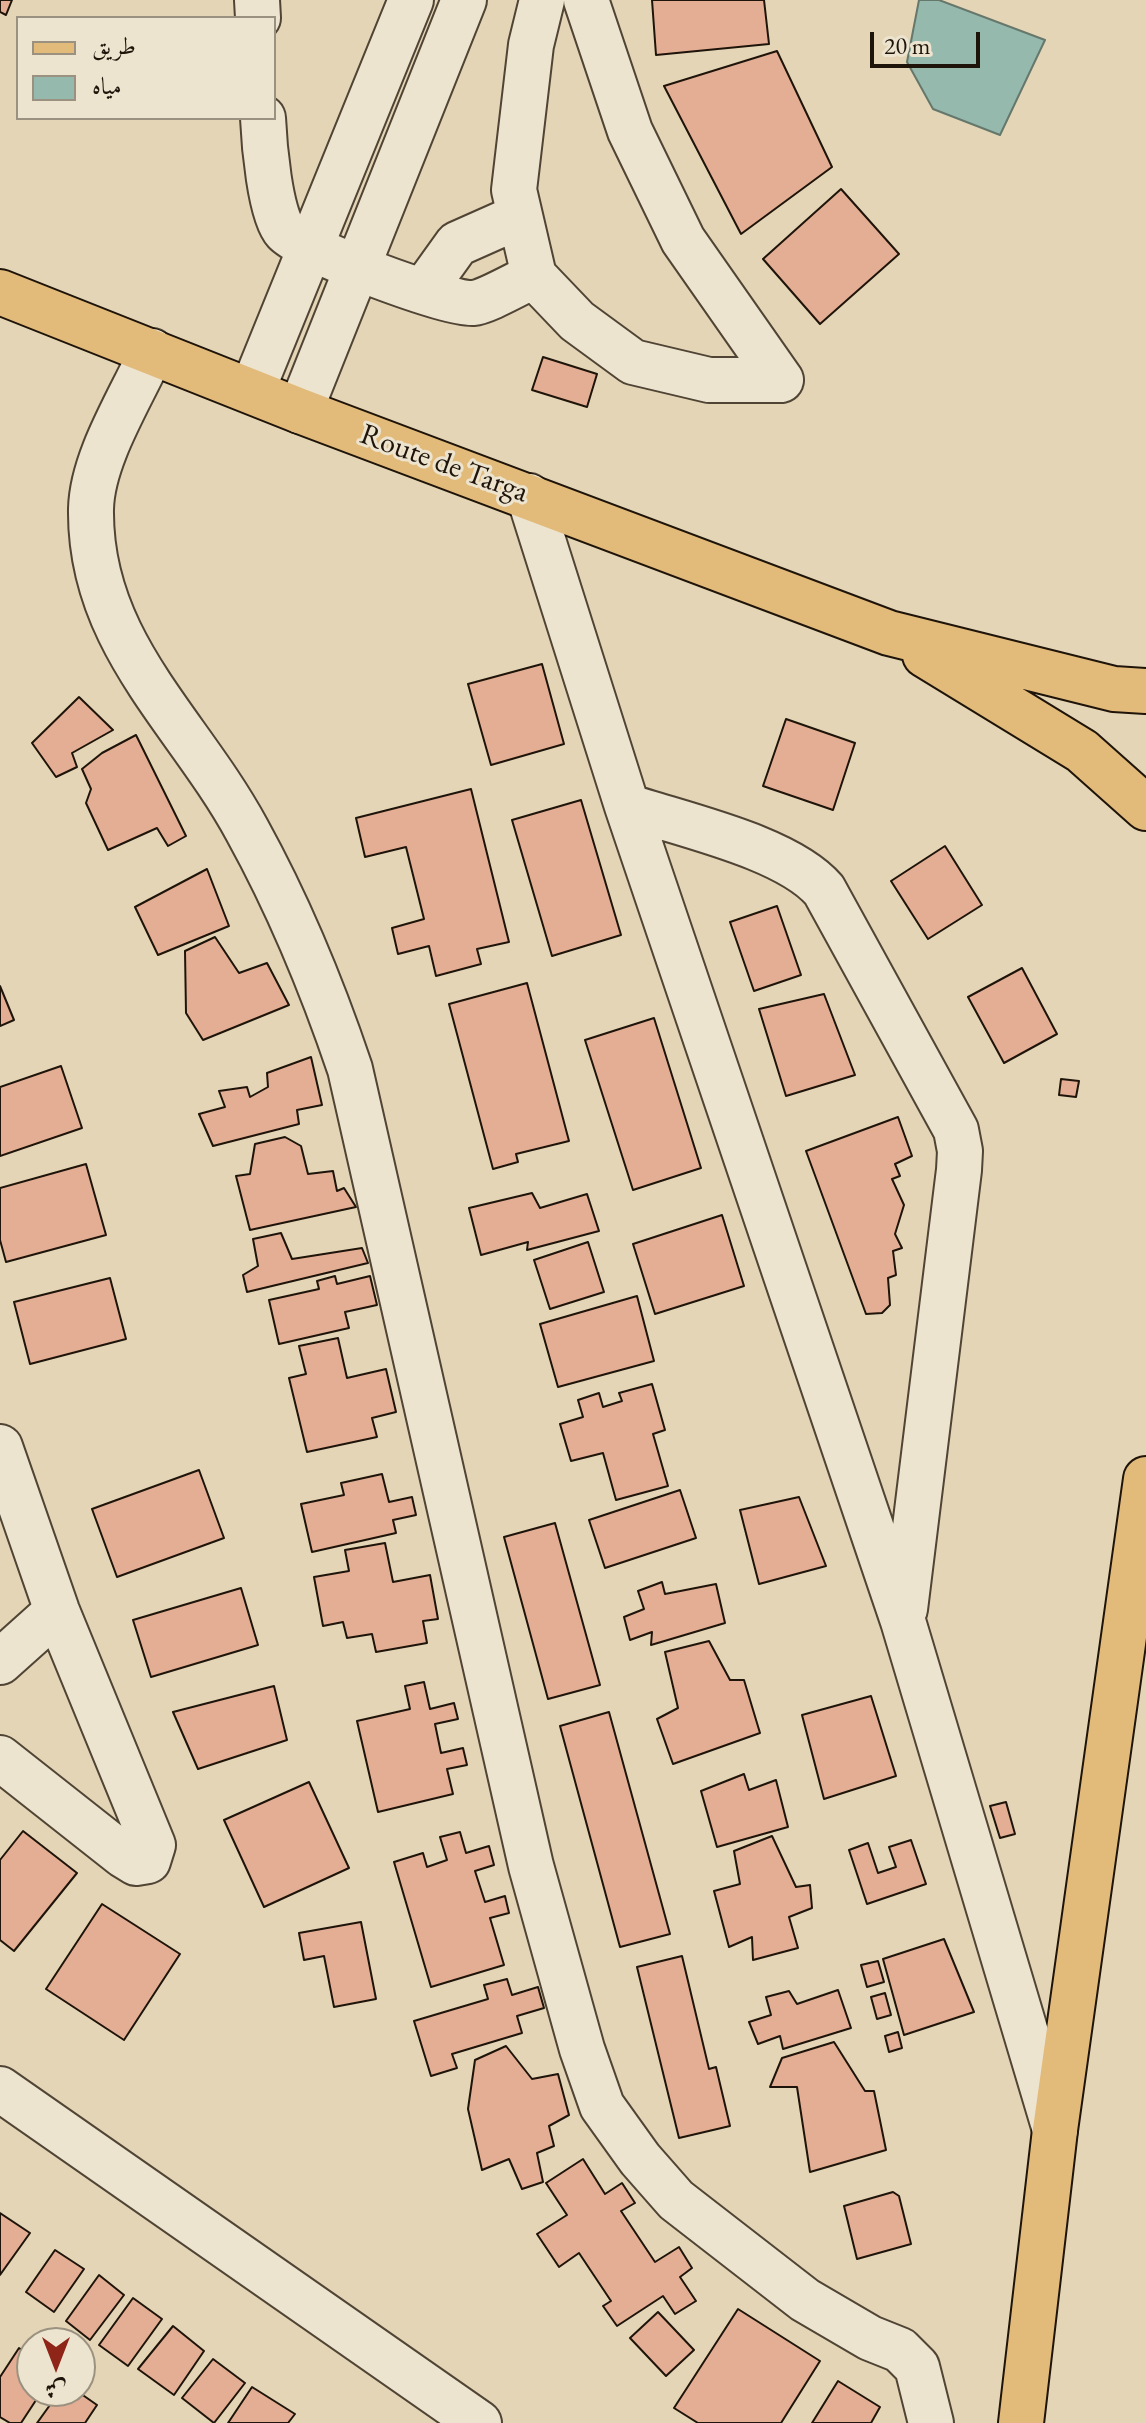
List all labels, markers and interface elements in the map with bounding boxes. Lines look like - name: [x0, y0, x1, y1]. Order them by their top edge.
- legend: [16, 16, 276, 120]
- scale bar: [874, 16, 984, 66]
- text: طريق: [92, 30, 136, 61]
- text: 20 m: [884, 30, 931, 61]
- text: مياه: [92, 70, 122, 101]
- street label: Route de Targa: [355, 417, 533, 511]
- north arrow: [16, 2327, 96, 2407]
- text: ش: [45, 2375, 67, 2404]

